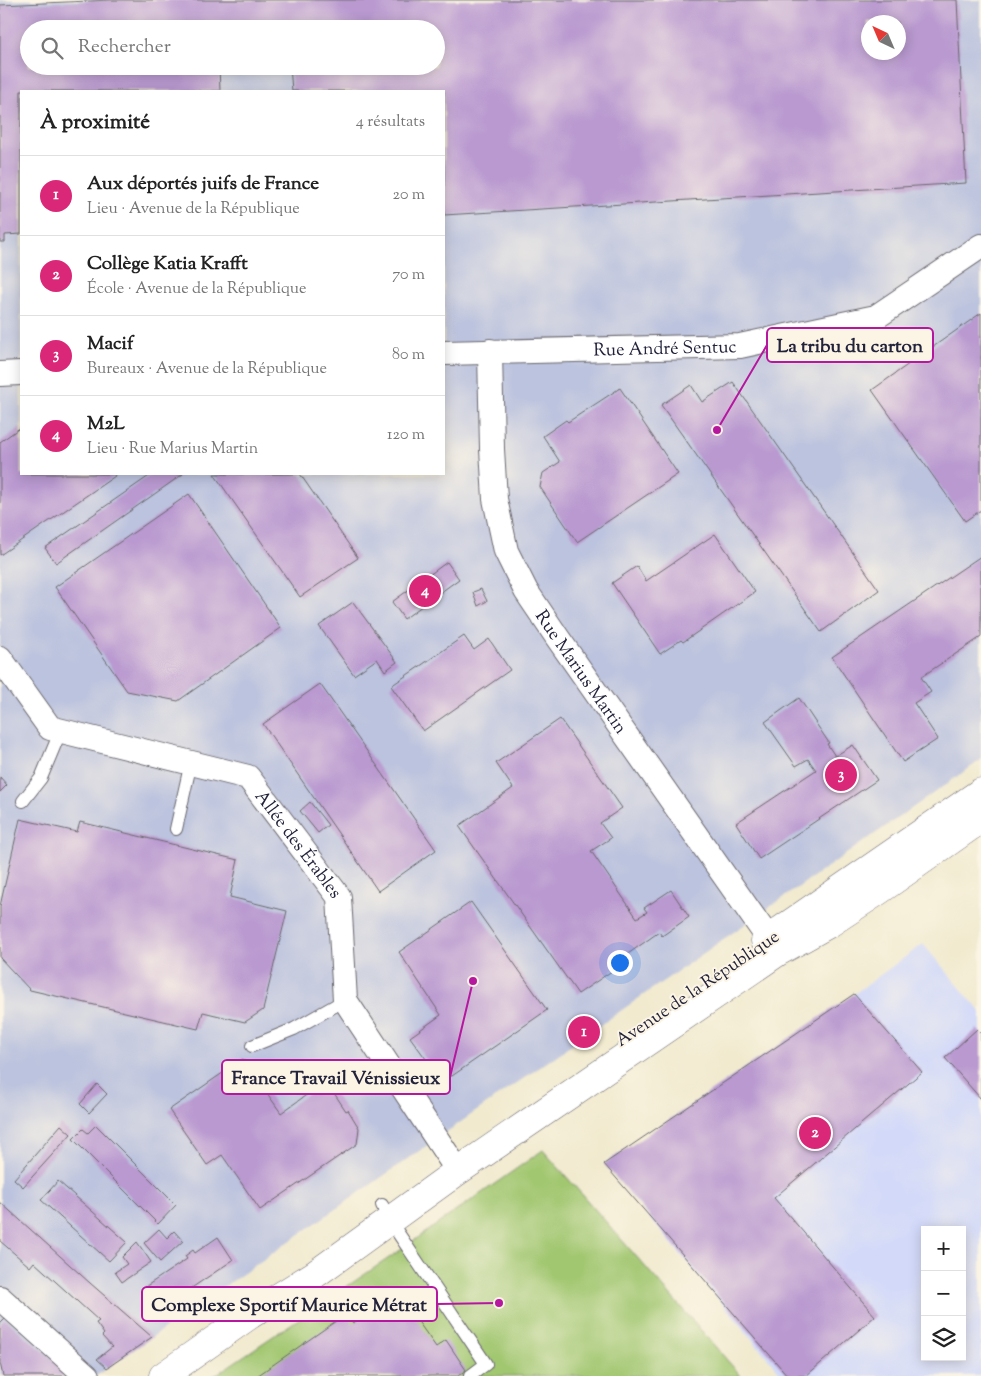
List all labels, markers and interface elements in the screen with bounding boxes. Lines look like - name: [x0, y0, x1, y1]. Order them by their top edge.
- north arrow: [861, 15, 906, 60]
- search box: [20, 20, 445, 75]
- icon: search: [38, 34, 66, 62]
- text: Rechercher: [78, 34, 171, 61]
- text: À proximité: [40, 108, 150, 138]
- text: 4 résultats: [356, 111, 425, 134]
- text: Aux déportés juifs de France: [87, 171, 319, 198]
- text: 1: [53, 184, 59, 207]
- text: 20 m: [392, 184, 425, 207]
- text: Lieu · Avenue de la République: [87, 198, 300, 221]
- text: Collège Katia Krafft: [87, 251, 248, 278]
- text: 2: [52, 264, 60, 287]
- text: 70 m: [392, 264, 425, 287]
- text: École · Avenue de la République: [87, 278, 306, 301]
- callout: La tribu du carton: [767, 328, 933, 362]
- text: Macif: [87, 331, 134, 358]
- text: La tribu du carton: [777, 334, 924, 361]
- street label: Rue André Sentuc: [593, 335, 737, 364]
- text: 3: [53, 344, 59, 367]
- text: 80 m: [392, 344, 425, 367]
- text: Bureaux · Avenue de la République: [87, 358, 327, 381]
- text: M2L: [87, 411, 125, 438]
- text: 4: [52, 424, 60, 447]
- text: 120 m: [387, 424, 425, 447]
- text: Lieu · Rue Marius Martin: [87, 438, 258, 461]
- pin: 4: [409, 572, 441, 610]
- street label: Rue Marius Martin: [528, 606, 633, 740]
- pin: 3: [825, 756, 857, 794]
- street label: Allée des Érables: [247, 785, 347, 905]
- street label: Avenue de la République: [611, 925, 785, 1054]
- your location: [607, 950, 633, 976]
- pin: 1: [568, 1013, 600, 1051]
- callout: France Travail Vénissieux: [222, 1060, 450, 1094]
- text: France Travail Vénissieux: [232, 1066, 441, 1093]
- pin: 2: [799, 1114, 831, 1152]
- map controls: [921, 1226, 966, 1361]
- button: +: [921, 1226, 966, 1271]
- button: −: [921, 1271, 966, 1316]
- callout: Complexe Sportif Maurice Métrat: [142, 1287, 437, 1321]
- text: Complexe Sportif Maurice Métrat: [151, 1293, 427, 1320]
- button: layers: [921, 1316, 966, 1361]

